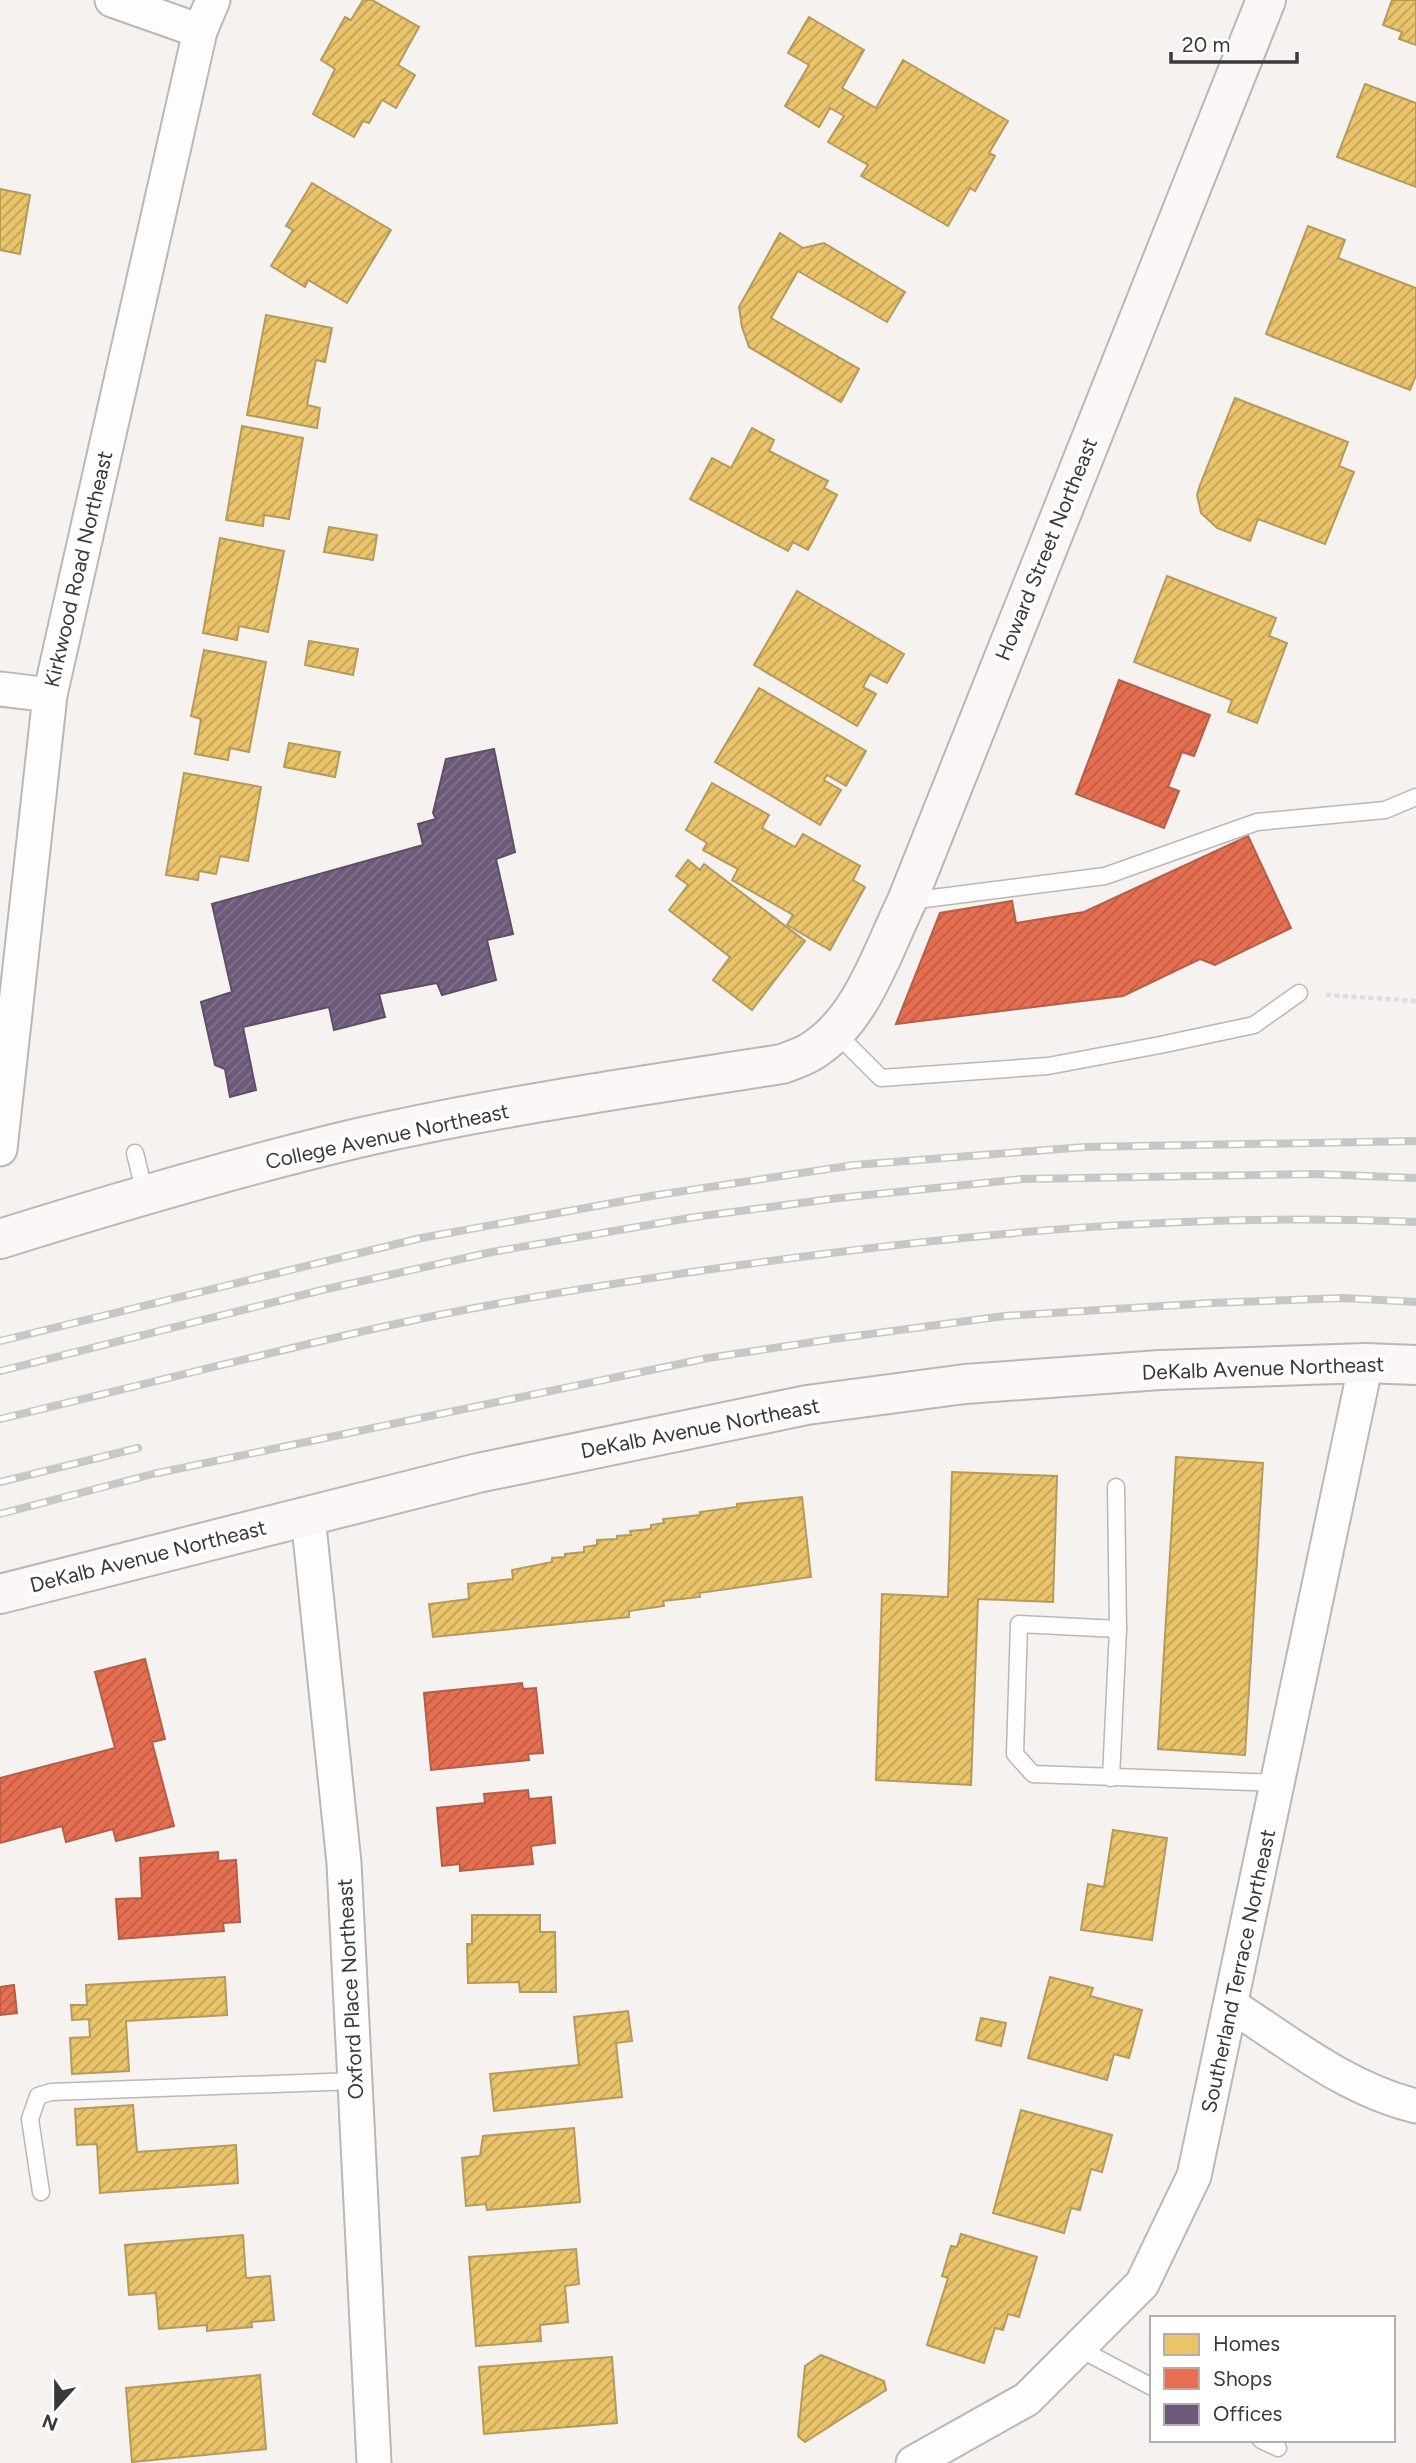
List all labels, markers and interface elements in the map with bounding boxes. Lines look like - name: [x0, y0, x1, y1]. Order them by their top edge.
- scale bar: [1171, 21, 1297, 65]
- text: 20 m: [1182, 32, 1230, 57]
- street label: Howard Street Northeast: [990, 434, 1102, 664]
- street label: Kirkwood Road Northeast: [39, 448, 117, 690]
- street label: College Avenue Northeast: [263, 1098, 511, 1174]
- street label: DeKalb Avenue Northeast: [1141, 1351, 1385, 1385]
- street label: DeKalb Avenue Northeast: [579, 1393, 822, 1463]
- street label: DeKalb Avenue Northeast: [27, 1515, 269, 1597]
- street label: Southerland Terrace Northeast: [1196, 1827, 1280, 2115]
- street label: Oxford Place Northeast: [332, 1878, 368, 2100]
- legend: [1150, 2316, 1395, 2442]
- text: Homes: [1213, 2331, 1280, 2356]
- text: Shops: [1213, 2366, 1272, 2391]
- north arrow: [21, 2372, 91, 2442]
- text: Offices: [1213, 2401, 1282, 2426]
- text: N: [39, 2409, 61, 2436]

